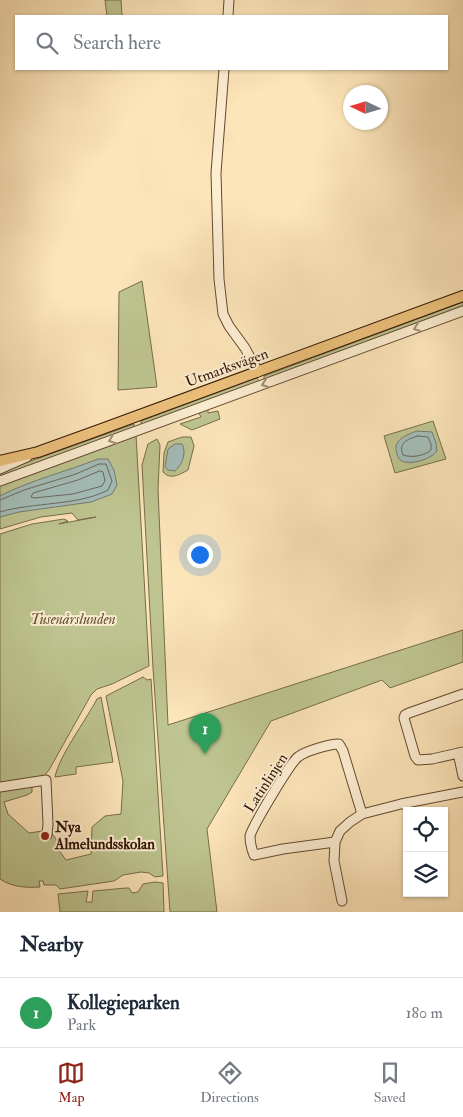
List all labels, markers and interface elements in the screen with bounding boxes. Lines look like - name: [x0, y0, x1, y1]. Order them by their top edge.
- search box: [15, 15, 448, 70]
- icon: search: [33, 29, 61, 57]
- text: Search here: [73, 31, 161, 55]
- north arrow: [343, 85, 388, 130]
- one-way arrow: [413, 322, 422, 332]
- street label: Utmarksvägen: [183, 344, 271, 392]
- one-way arrow: [261, 378, 270, 388]
- one-way arrow: [109, 434, 117, 444]
- your location: [187, 542, 213, 568]
- park label: Tusenårslunden: [30, 610, 116, 629]
- pin: 1: [189, 713, 221, 754]
- street label: Latinlinjen: [240, 750, 292, 816]
- map controls: [403, 807, 448, 897]
- button: locate: [403, 807, 448, 852]
- place label: Nya Almelundsskolan: [54, 818, 155, 854]
- marker: Nya Almelundsskolan: [39, 830, 51, 842]
- button: layers: [403, 852, 448, 897]
- text: Nearby: [20, 931, 83, 958]
- text: Kollegieparken: [67, 991, 180, 1015]
- text: 1: [33, 1003, 39, 1023]
- text: 180 m: [406, 1003, 443, 1023]
- text: Park: [67, 1015, 96, 1035]
- tab: Map: [57, 1059, 85, 1106]
- tab: Directions: [200, 1059, 259, 1106]
- tab: Saved: [374, 1059, 406, 1106]

